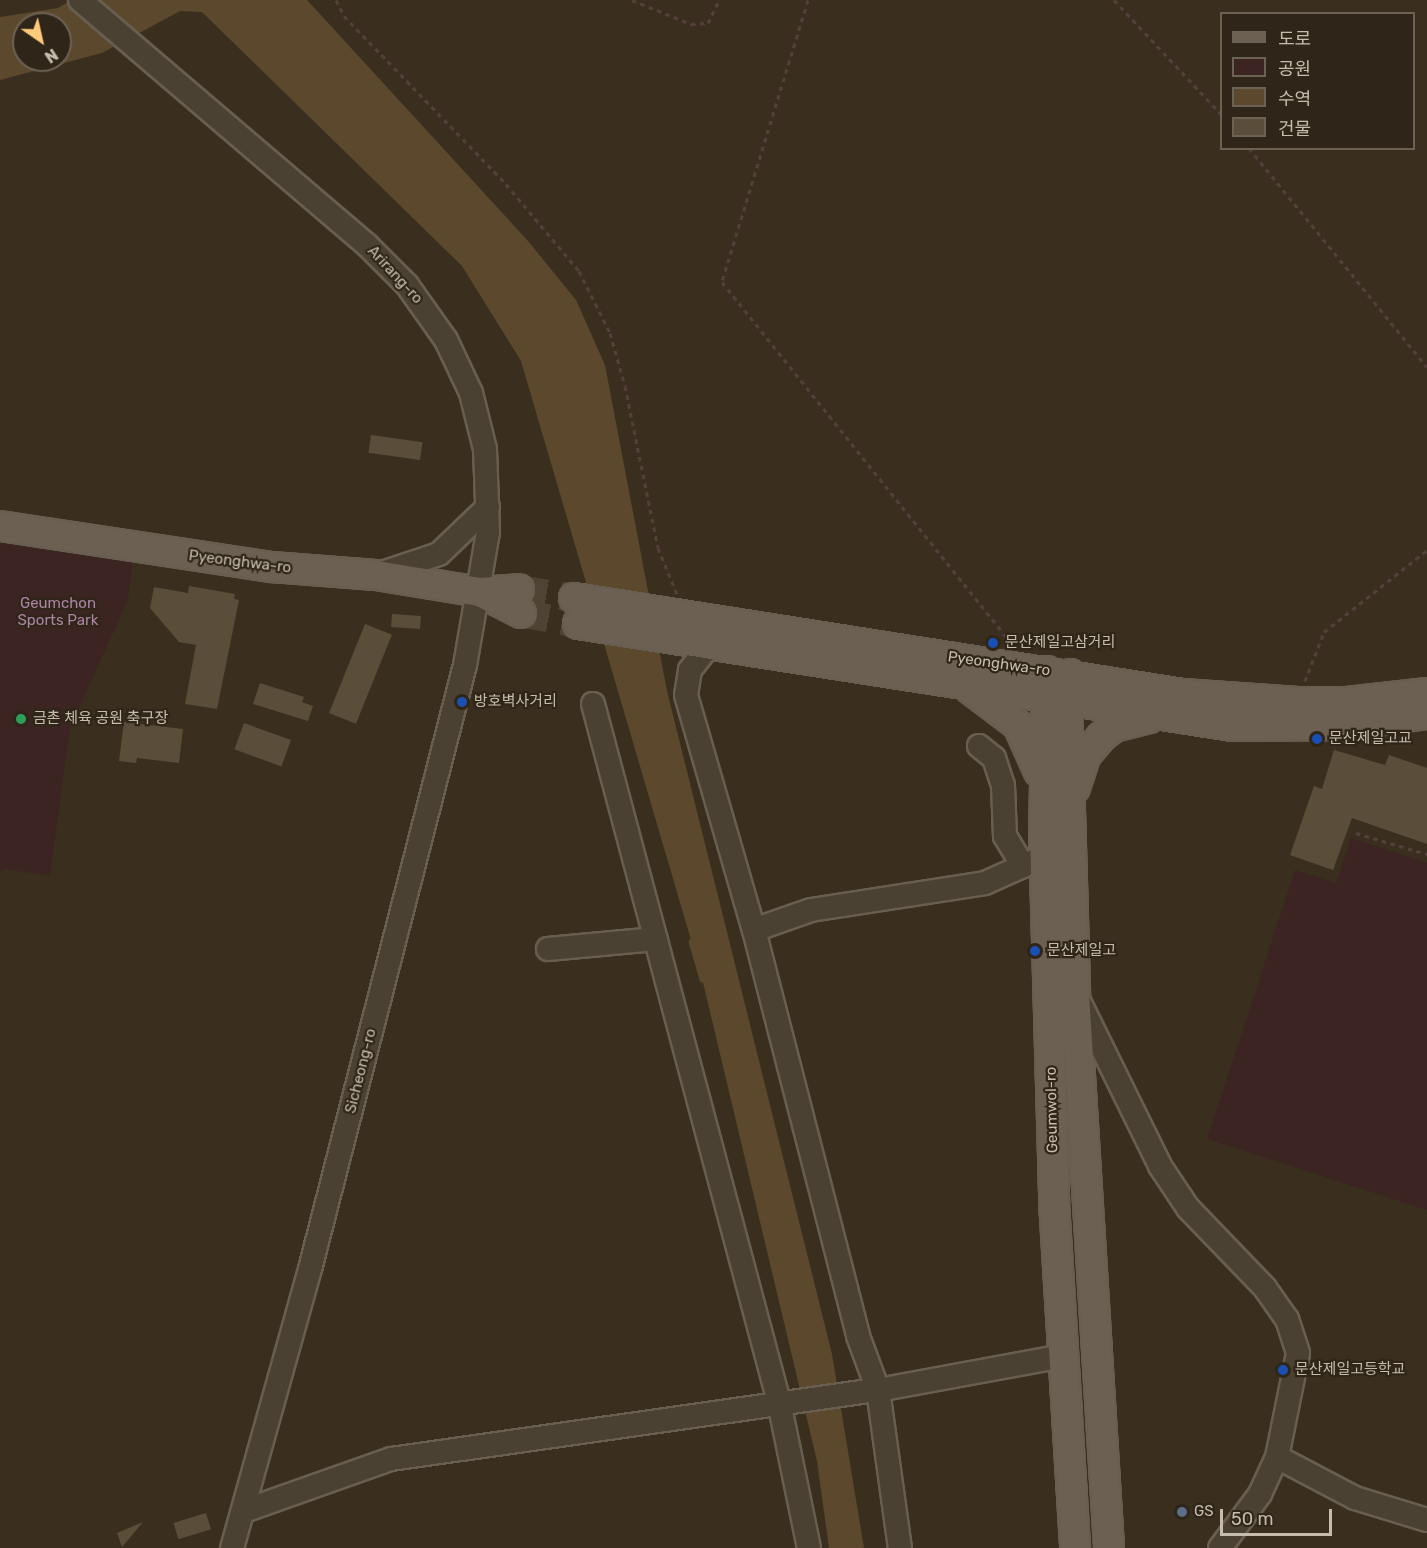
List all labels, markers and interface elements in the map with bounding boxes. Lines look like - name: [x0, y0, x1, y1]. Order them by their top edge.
- north arrow: [12, 12, 72, 72]
- legend: [1220, 12, 1415, 150]
- text: 도로: [1278, 28, 1311, 50]
- text: N: [41, 45, 61, 67]
- text: 공원: [1278, 58, 1311, 80]
- text: 수역: [1278, 88, 1311, 110]
- text: 건물: [1278, 118, 1311, 140]
- street label: Arirang-ro: [364, 242, 426, 308]
- street label: Pyeonghwa-ro: [188, 547, 292, 577]
- park label: Geumchon Sports Park: [18, 594, 98, 629]
- place label: 문산제일고삼거리: [1005, 634, 1115, 652]
- marker: 문산제일고삼거리: [986, 636, 1000, 650]
- street label: Pyeonghwa-ro: [947, 648, 1051, 680]
- place label: 방호벽사거리: [474, 693, 557, 711]
- marker: 방호벽사거리: [455, 695, 469, 709]
- place label: 금촌 체육 공원 축구장: [33, 710, 168, 728]
- marker: 금촌 체육 공원 축구장: [14, 712, 28, 726]
- place label: 문산제일고교: [1329, 730, 1412, 748]
- marker: 문산제일고교: [1310, 732, 1324, 746]
- place label: 문산제일고: [1047, 942, 1116, 960]
- marker: 문산제일고: [1028, 944, 1042, 958]
- street label: Sicheong-ro: [342, 1027, 380, 1115]
- street label: Geumwol-ro: [1042, 1067, 1062, 1153]
- place label: 문산제일고등학교: [1295, 1361, 1405, 1379]
- marker: 문산제일고등학교: [1276, 1363, 1290, 1377]
- scale bar: [1223, 1497, 1336, 1535]
- place label: GS: [1194, 1503, 1214, 1521]
- marker: GS: [1175, 1505, 1189, 1519]
- text: 50 m: [1231, 1508, 1274, 1530]

